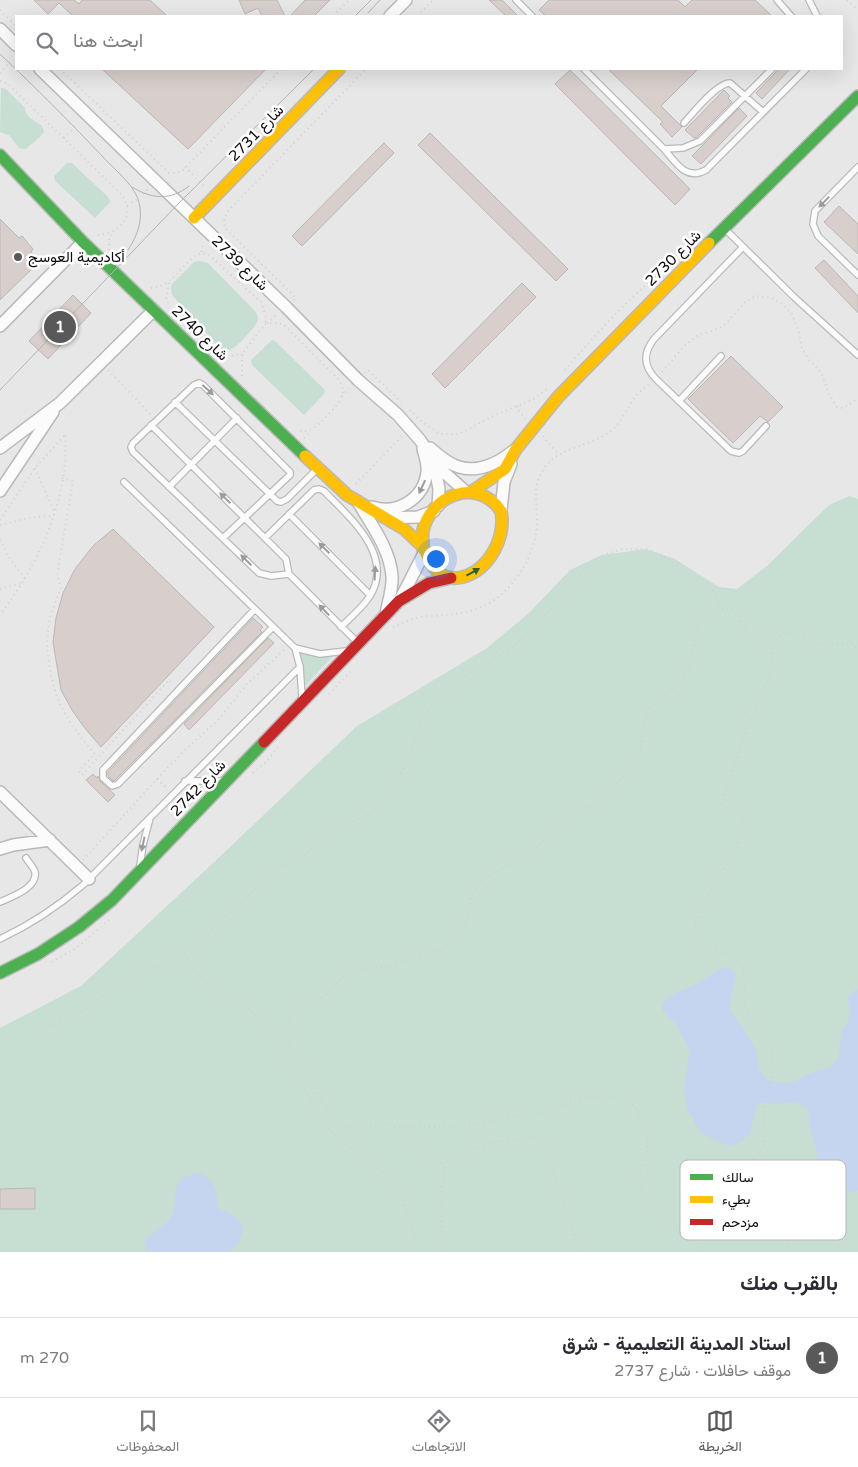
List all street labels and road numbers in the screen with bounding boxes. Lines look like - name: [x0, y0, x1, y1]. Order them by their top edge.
- street label: شارع 2731: [225, 101, 289, 166]
- street label: شارع 2730: [641, 226, 706, 291]
- street label: شارع 2739: [207, 232, 272, 296]
- street label: شارع 2740: [167, 302, 232, 366]
- street label: شارع 2742: [167, 756, 231, 821]

